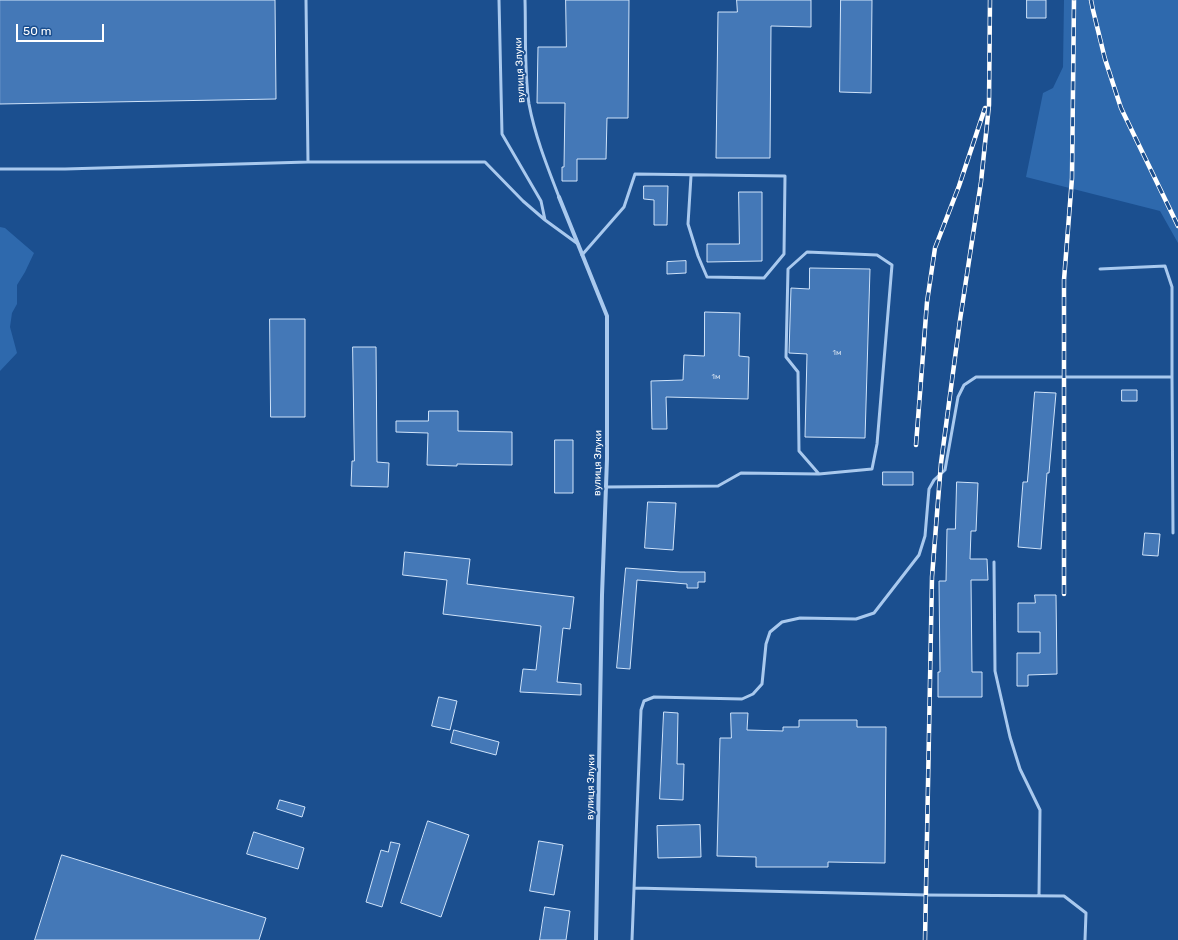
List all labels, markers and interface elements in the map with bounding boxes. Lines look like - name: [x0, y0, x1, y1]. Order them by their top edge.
- scale bar: [18, 16, 106, 42]
- text: 50 m: [23, 24, 51, 38]
- street label: вулиця Злуки: [512, 37, 528, 103]
- house number: 1м: [833, 348, 841, 358]
- house number: 1м: [712, 372, 720, 382]
- street label: вулиця Злуки: [591, 430, 605, 496]
- street label: вулиця Злуки: [584, 754, 598, 820]

